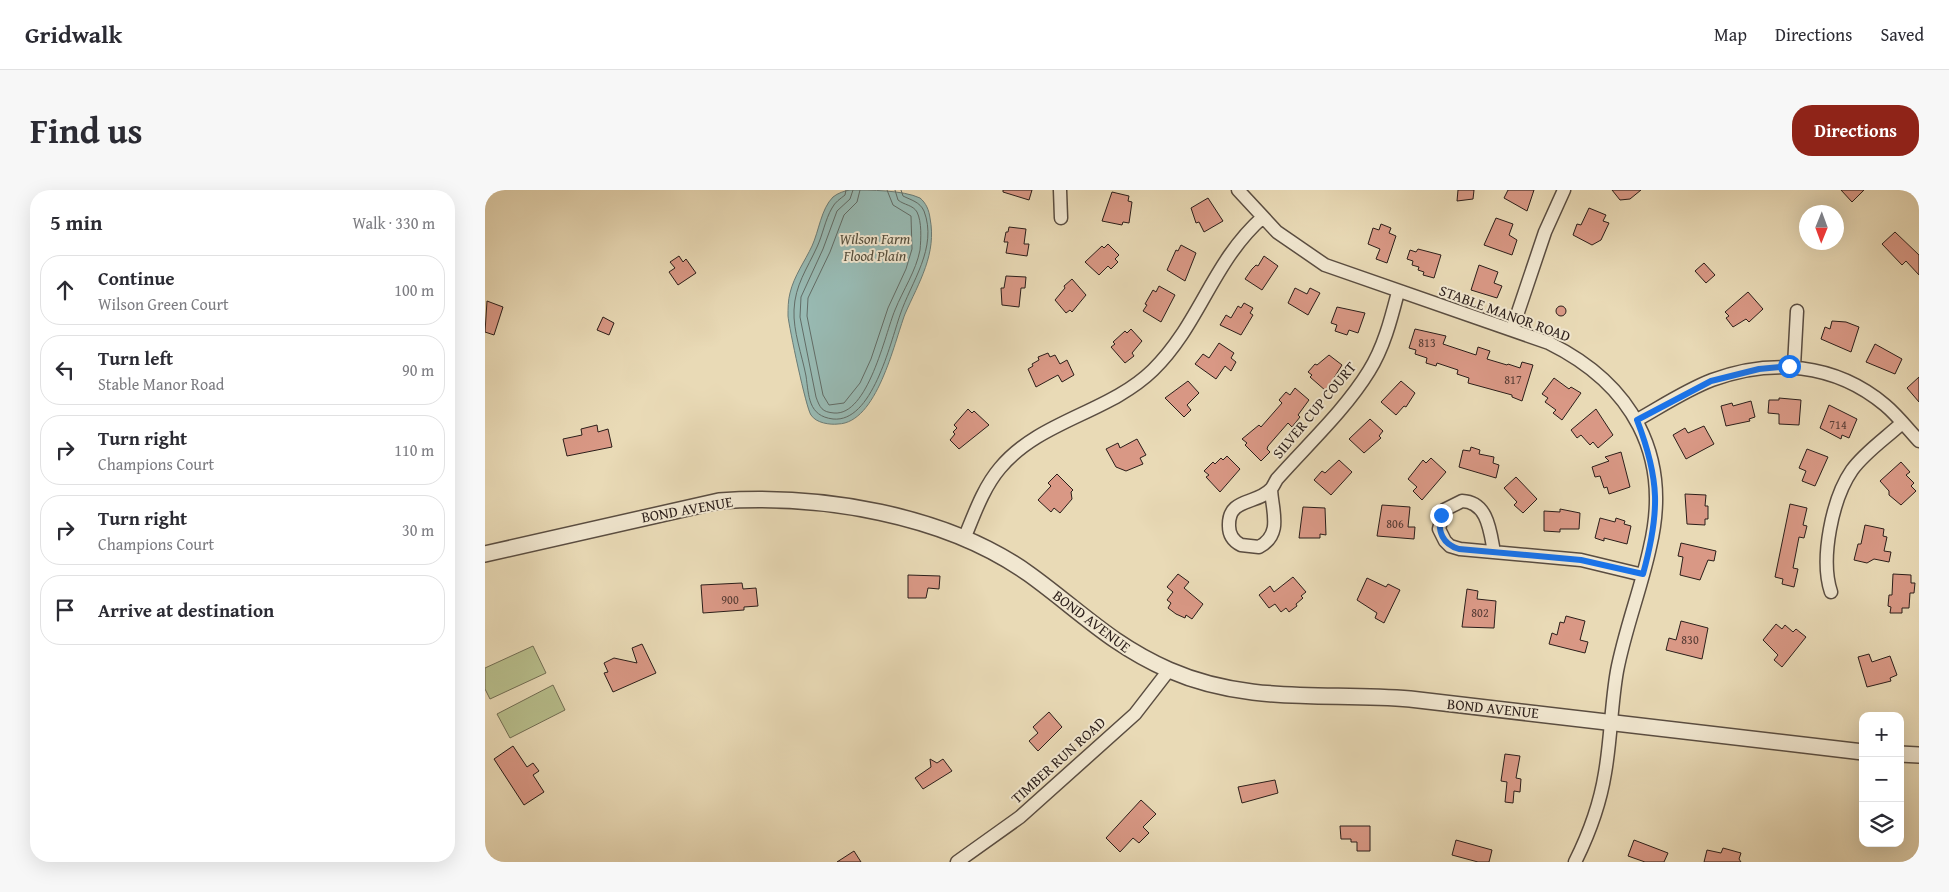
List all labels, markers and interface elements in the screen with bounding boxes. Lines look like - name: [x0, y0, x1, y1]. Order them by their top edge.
- text: Gridwalk: [25, 17, 122, 52]
- text: Map: [1714, 21, 1747, 48]
- text: Directions: [1775, 21, 1852, 48]
- text: Saved: [1880, 21, 1924, 48]
- text: Find us: [30, 105, 143, 156]
- button: Directions: [1792, 105, 1919, 156]
- north arrow: [1799, 205, 1844, 250]
- text: 5 min: [50, 207, 102, 238]
- text: Walk · 330 m: [352, 211, 435, 235]
- park label: Wilson Farm Flood Plain: [839, 228, 911, 266]
- text: Continue: [98, 264, 175, 292]
- icon: ahead: [51, 276, 79, 304]
- text: 100 m: [394, 278, 434, 302]
- street label: STABLE MANOR ROAD: [1436, 279, 1574, 347]
- text: Wilson Green Court: [98, 292, 229, 316]
- house number: 813: [1418, 334, 1436, 351]
- text: Turn left: [98, 344, 173, 372]
- route start: [1778, 355, 1801, 378]
- icon: left: [51, 356, 79, 384]
- street label: SILVER CUP COURT: [1267, 357, 1361, 463]
- text: 90 m: [402, 358, 434, 382]
- house number: 817: [1504, 371, 1522, 388]
- text: Stable Manor Road: [98, 372, 224, 396]
- house number: 714: [1829, 416, 1847, 433]
- text: Turn right: [98, 424, 187, 452]
- icon: right: [51, 436, 79, 464]
- text: 110 m: [394, 438, 434, 462]
- text: Champions Court: [98, 452, 214, 476]
- street label: BOND AVENUE: [640, 491, 735, 527]
- text: Turn right: [98, 504, 187, 532]
- route end: [1430, 504, 1453, 527]
- house number: 806: [1386, 515, 1404, 532]
- icon: right: [51, 516, 79, 544]
- text: 30 m: [402, 518, 434, 542]
- text: Champions Court: [98, 532, 214, 556]
- street label: BOND AVENUE: [1049, 585, 1136, 657]
- house number: 900: [721, 591, 739, 608]
- icon: arrive: [51, 596, 79, 624]
- text: Arrive at destination: [98, 596, 274, 624]
- house number: 802: [1471, 604, 1489, 621]
- house number: 830: [1681, 631, 1699, 648]
- street label: BOND AVENUE: [1446, 693, 1540, 723]
- street label: TIMBER RUN ROAD: [1006, 712, 1110, 808]
- map controls: [1859, 712, 1904, 847]
- button: +: [1859, 712, 1904, 757]
- button: −: [1859, 757, 1904, 802]
- button: layers: [1859, 802, 1904, 847]

